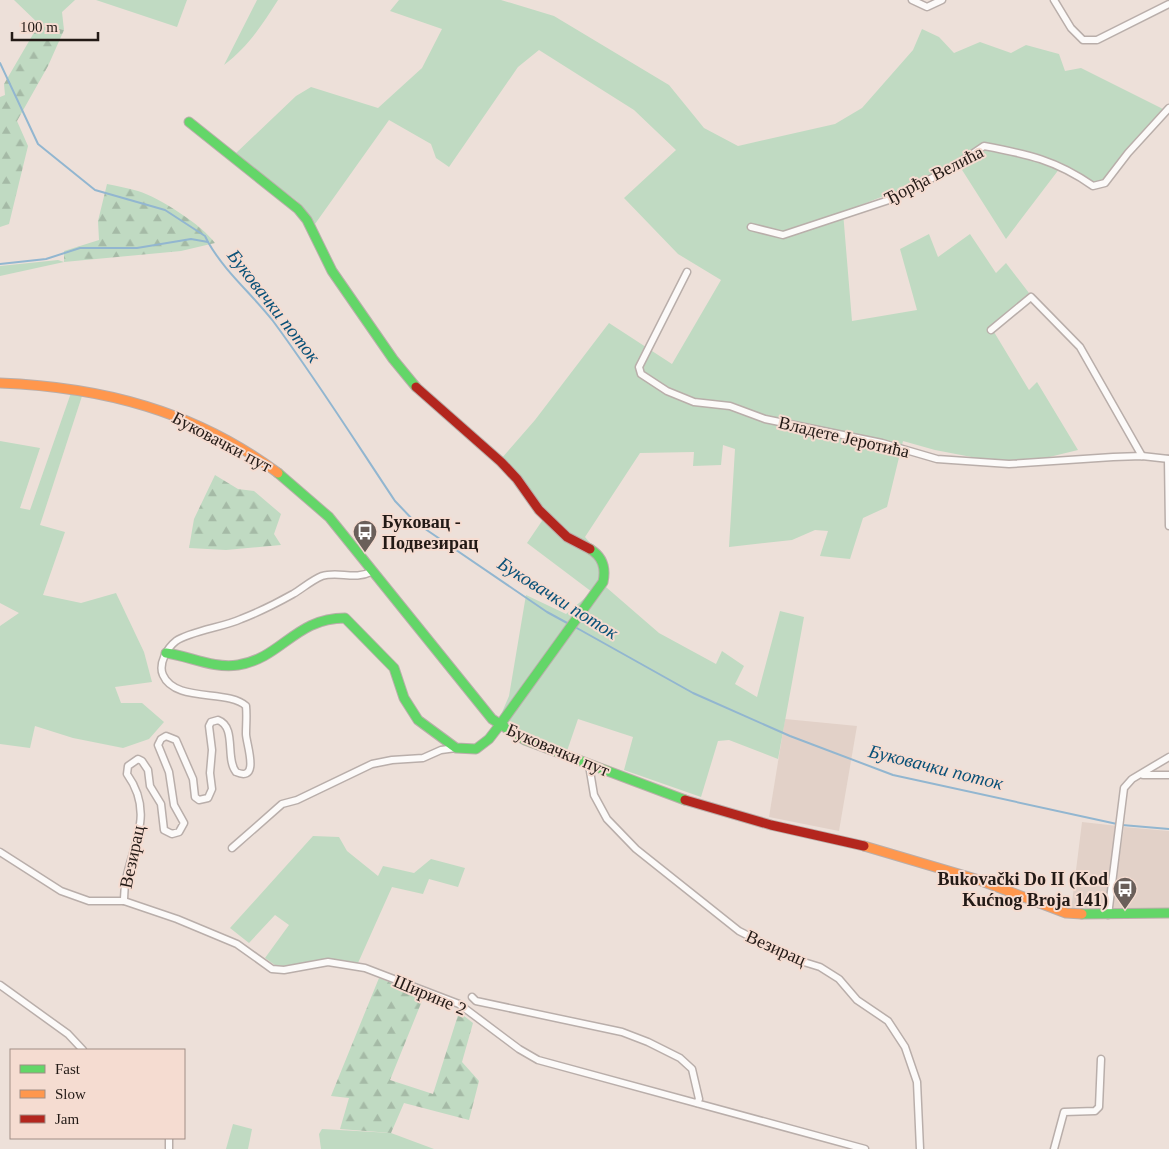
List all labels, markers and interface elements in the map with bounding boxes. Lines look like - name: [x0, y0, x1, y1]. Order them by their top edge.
- scale bar: [12, 10, 99, 42]
- text: 100 m: [20, 19, 58, 35]
- street label: Ђорђа Велића: [881, 141, 987, 209]
- water label: Буковачки поток: [223, 244, 325, 368]
- street label: Буковачки пут: [169, 407, 275, 477]
- street label: Владете Јеротића: [777, 412, 911, 462]
- place label: Буковац - Подвезирац: [382, 512, 479, 553]
- bus stop icon: Буковац - Подвезирац: [352, 519, 378, 553]
- water label: Буковачки поток: [493, 552, 623, 644]
- street label: Буковачки пут: [504, 719, 613, 781]
- water label: Буковачки поток: [866, 740, 1006, 794]
- street label: Везирац: [116, 823, 148, 890]
- place label: Bukovački Do II (Kod Kućnog Broja 141): [937, 869, 1108, 911]
- bus stop icon: Bukovački Do II (Kod Kućnog Broja 141): [1112, 876, 1138, 910]
- street label: Везирац: [743, 926, 809, 970]
- street label: Ширине 2: [390, 971, 470, 1019]
- legend: [10, 1049, 185, 1139]
- text: Fast: [55, 1061, 81, 1077]
- text: Slow: [55, 1086, 86, 1102]
- text: Jam: [55, 1111, 79, 1127]

